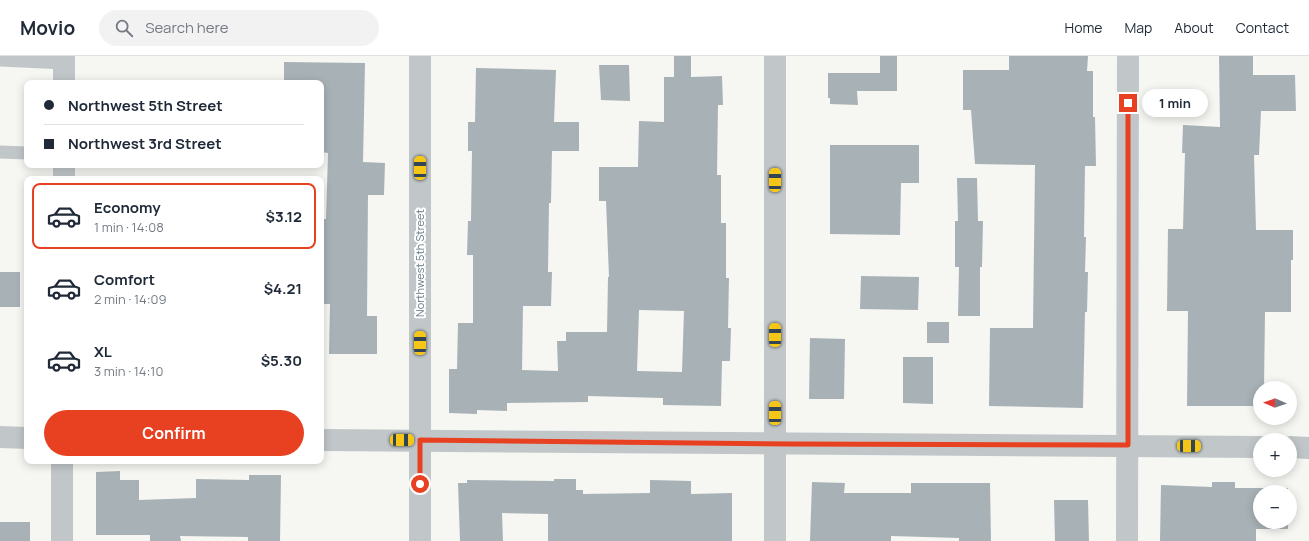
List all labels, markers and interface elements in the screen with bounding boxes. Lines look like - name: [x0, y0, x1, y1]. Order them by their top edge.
- search box: [99, 10, 379, 46]
- text: Movio: [20, 15, 75, 41]
- icon: search: [113, 17, 135, 39]
- text: Search here: [145, 17, 229, 38]
- text: Home: [1065, 18, 1102, 37]
- text: Map: [1124, 18, 1152, 37]
- text: About: [1174, 18, 1214, 37]
- text: Contact: [1236, 18, 1289, 37]
- callout: 1 min: [1142, 89, 1208, 117]
- route end: [1119, 94, 1137, 112]
- text: 1 min: [1159, 94, 1191, 112]
- text: Northwest 5th Street: [68, 95, 223, 116]
- text: Northwest 3rd Street: [68, 133, 222, 154]
- car: [414, 156, 426, 180]
- car: [769, 168, 781, 192]
- text: Economy: [94, 197, 161, 218]
- icon: car: [46, 198, 82, 234]
- text: $3.12: [266, 206, 302, 227]
- street label: Northwest 5th Street: [412, 209, 427, 317]
- text: 1 min · 14:08: [94, 218, 164, 236]
- text: Comfort: [94, 269, 155, 290]
- icon: car: [46, 270, 82, 306]
- text: $4.21: [264, 278, 302, 299]
- text: 2 min · 14:09: [94, 290, 167, 308]
- car: [769, 323, 781, 347]
- car: [414, 331, 426, 355]
- text: XL: [94, 341, 112, 362]
- icon: car: [46, 342, 82, 378]
- text: $5.30: [261, 350, 302, 371]
- text: 3 min · 14:10: [94, 362, 163, 380]
- north arrow: [1253, 381, 1297, 425]
- map controls: [1253, 381, 1297, 529]
- car: [769, 401, 781, 425]
- button: Confirm: [44, 410, 304, 456]
- button: +: [1253, 433, 1297, 477]
- car: [390, 434, 414, 446]
- car: [1177, 440, 1201, 452]
- route start: [411, 475, 429, 493]
- button: −: [1253, 485, 1297, 529]

